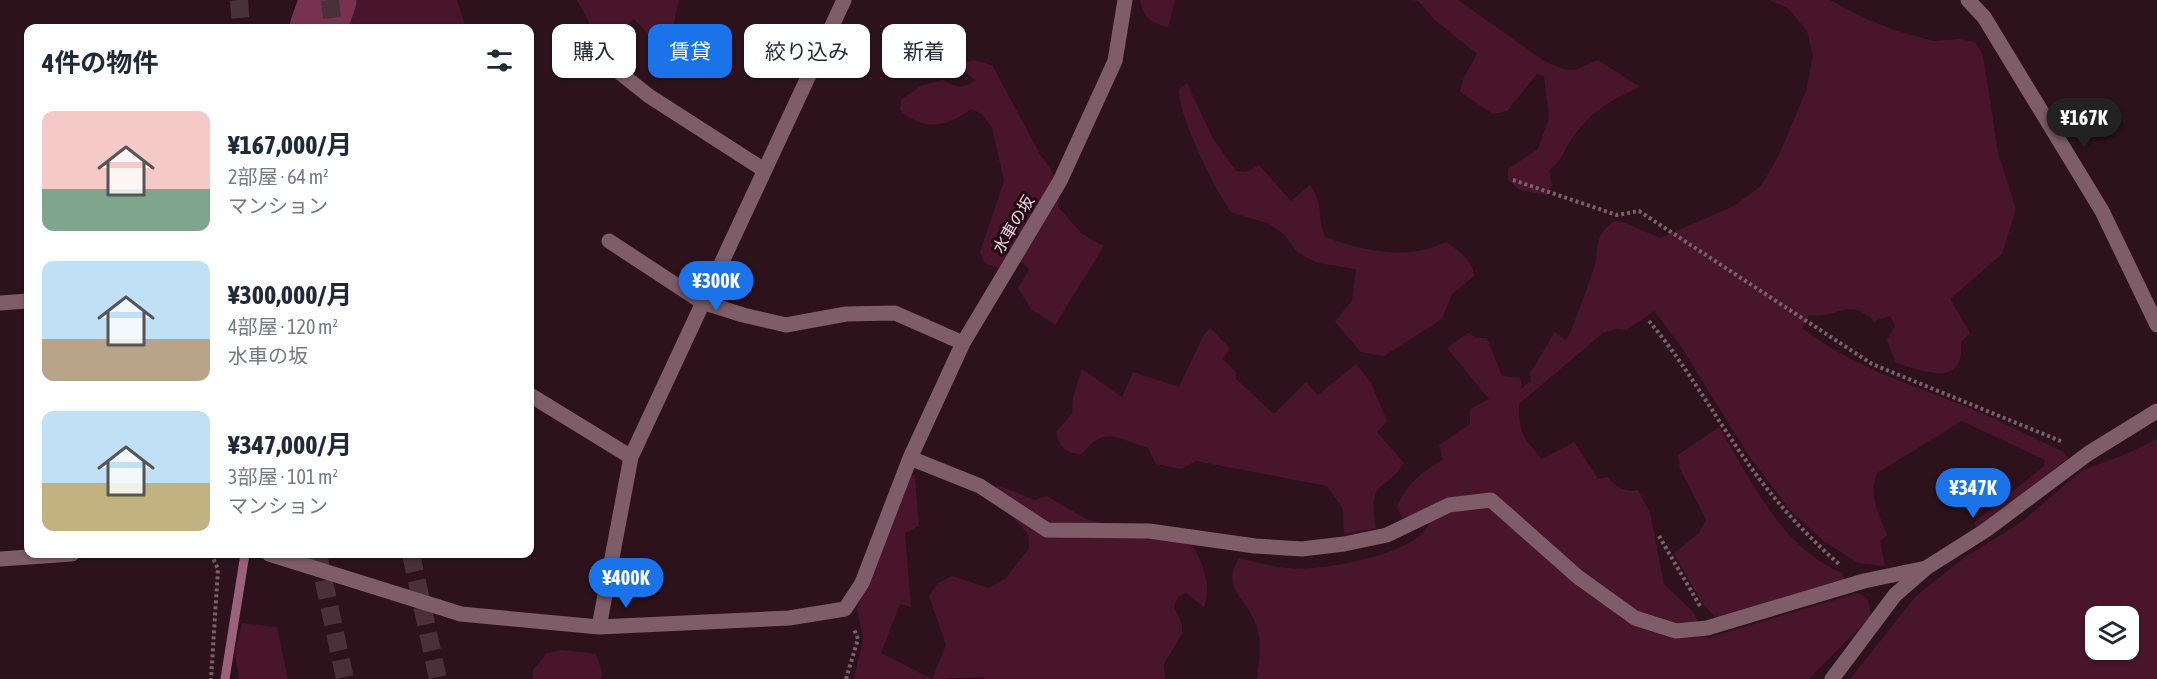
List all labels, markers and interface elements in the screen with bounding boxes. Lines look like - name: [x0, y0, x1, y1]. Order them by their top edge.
- chip: 購入: [552, 24, 636, 78]
- chip: 賃貸: [648, 24, 732, 78]
- chip: 絞り込み: [744, 24, 870, 78]
- chip: 新着: [882, 24, 966, 78]
- icon: filters: [483, 44, 516, 77]
- text: 4件の物件: [42, 48, 158, 78]
- pin: ¥167K: [2042, 98, 2126, 149]
- text: ¥167K: [2061, 106, 2107, 129]
- text: ¥167,000/月: [228, 130, 352, 160]
- icon: home: [90, 135, 162, 207]
- text: 2部屋 · 64 m²: [228, 165, 329, 188]
- street label: 水車の坂: [989, 192, 1037, 256]
- text: マンション: [228, 194, 328, 217]
- pin: ¥300K: [674, 261, 758, 312]
- text: ¥300K: [693, 269, 739, 292]
- text: ¥300,000/月: [228, 280, 352, 310]
- icon: home: [90, 285, 162, 357]
- text: 4部屋 · 120 m²: [228, 315, 338, 338]
- text: 水車の坂: [228, 344, 308, 367]
- text: ¥347,000/月: [228, 430, 352, 460]
- icon: home: [90, 435, 162, 507]
- text: 3部屋 · 101 m²: [228, 465, 338, 488]
- pin: ¥347K: [1931, 468, 2015, 519]
- text: ¥347K: [1950, 476, 1996, 499]
- text: マンション: [228, 494, 328, 517]
- pin: ¥400K: [584, 558, 668, 609]
- text: ¥400K: [603, 566, 649, 589]
- map controls: [2085, 606, 2139, 660]
- button: layers: [2085, 606, 2139, 660]

